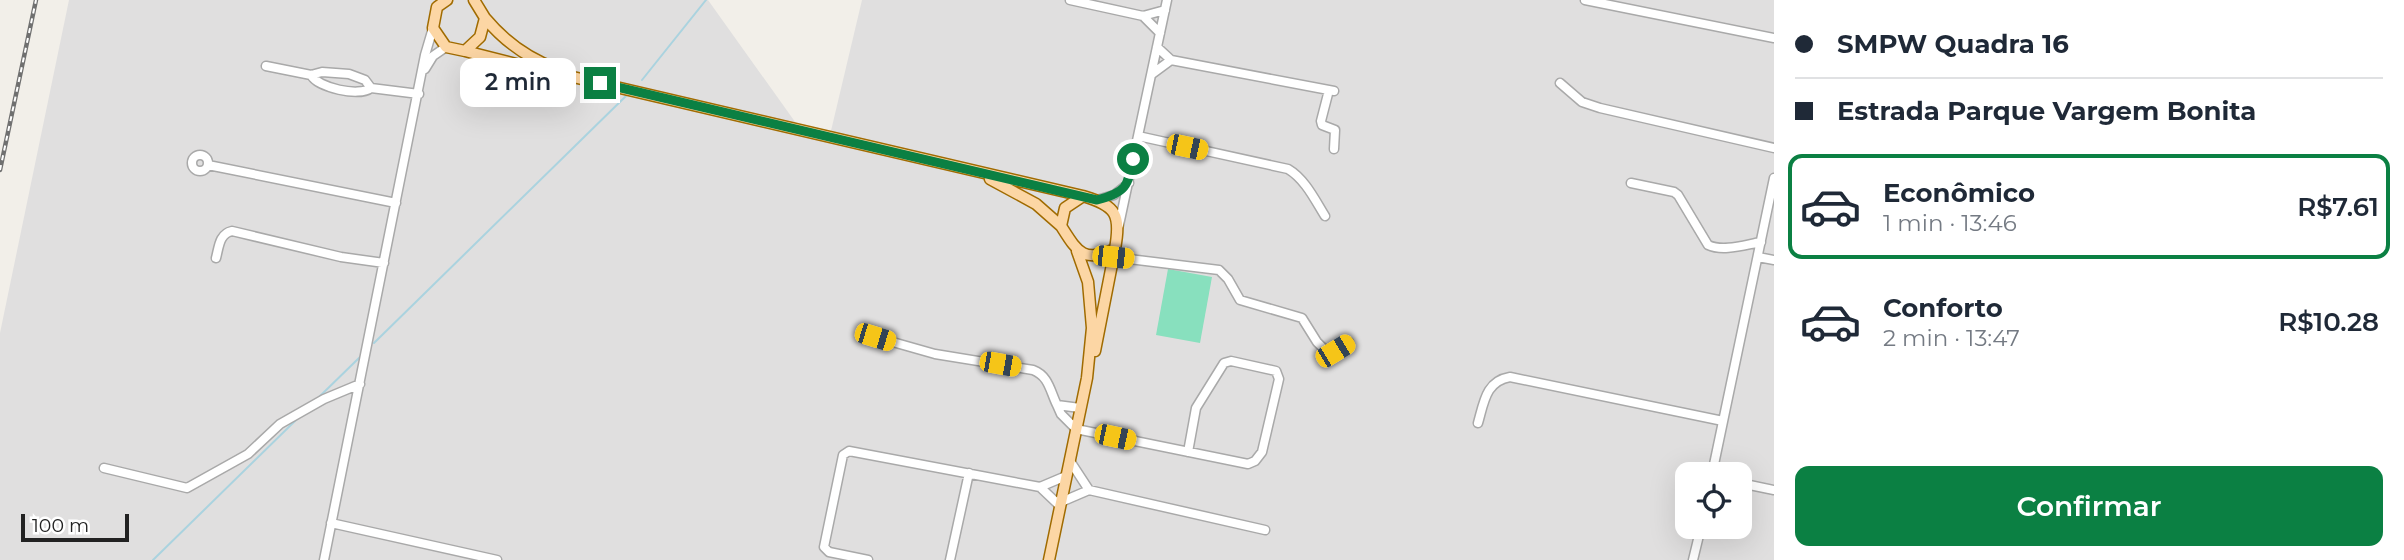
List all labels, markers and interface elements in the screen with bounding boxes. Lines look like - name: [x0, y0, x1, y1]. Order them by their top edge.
- text: SMPW Quadra 16: [1837, 28, 2069, 60]
- callout: 2 min: [460, 58, 576, 108]
- route end: [584, 67, 616, 99]
- text: 2 min: [485, 68, 551, 96]
- text: Estrada Parque Vargem Bonita: [1837, 95, 2256, 127]
- car: [1165, 132, 1210, 162]
- route start: [1117, 143, 1149, 175]
- icon: car: [1799, 175, 1862, 238]
- text: Econômico: [1883, 177, 2035, 209]
- text: R$7.61: [2297, 191, 2379, 223]
- text: 1 min · 13:46: [1883, 209, 2017, 237]
- car: [1092, 244, 1135, 270]
- icon: car: [1799, 290, 1862, 353]
- text: Conforto: [1883, 292, 2003, 324]
- text: R$10.28: [2278, 306, 2379, 338]
- car: [852, 321, 899, 353]
- text: 2 min · 13:47: [1883, 324, 2020, 352]
- car: [1312, 331, 1359, 371]
- car: [978, 350, 1023, 378]
- car: [1093, 422, 1138, 452]
- map controls: [1675, 462, 1752, 539]
- button: locate: [1675, 462, 1752, 539]
- button: Confirmar: [1795, 466, 2383, 546]
- scale bar: [21, 511, 130, 543]
- text: 100 m: [32, 514, 89, 537]

